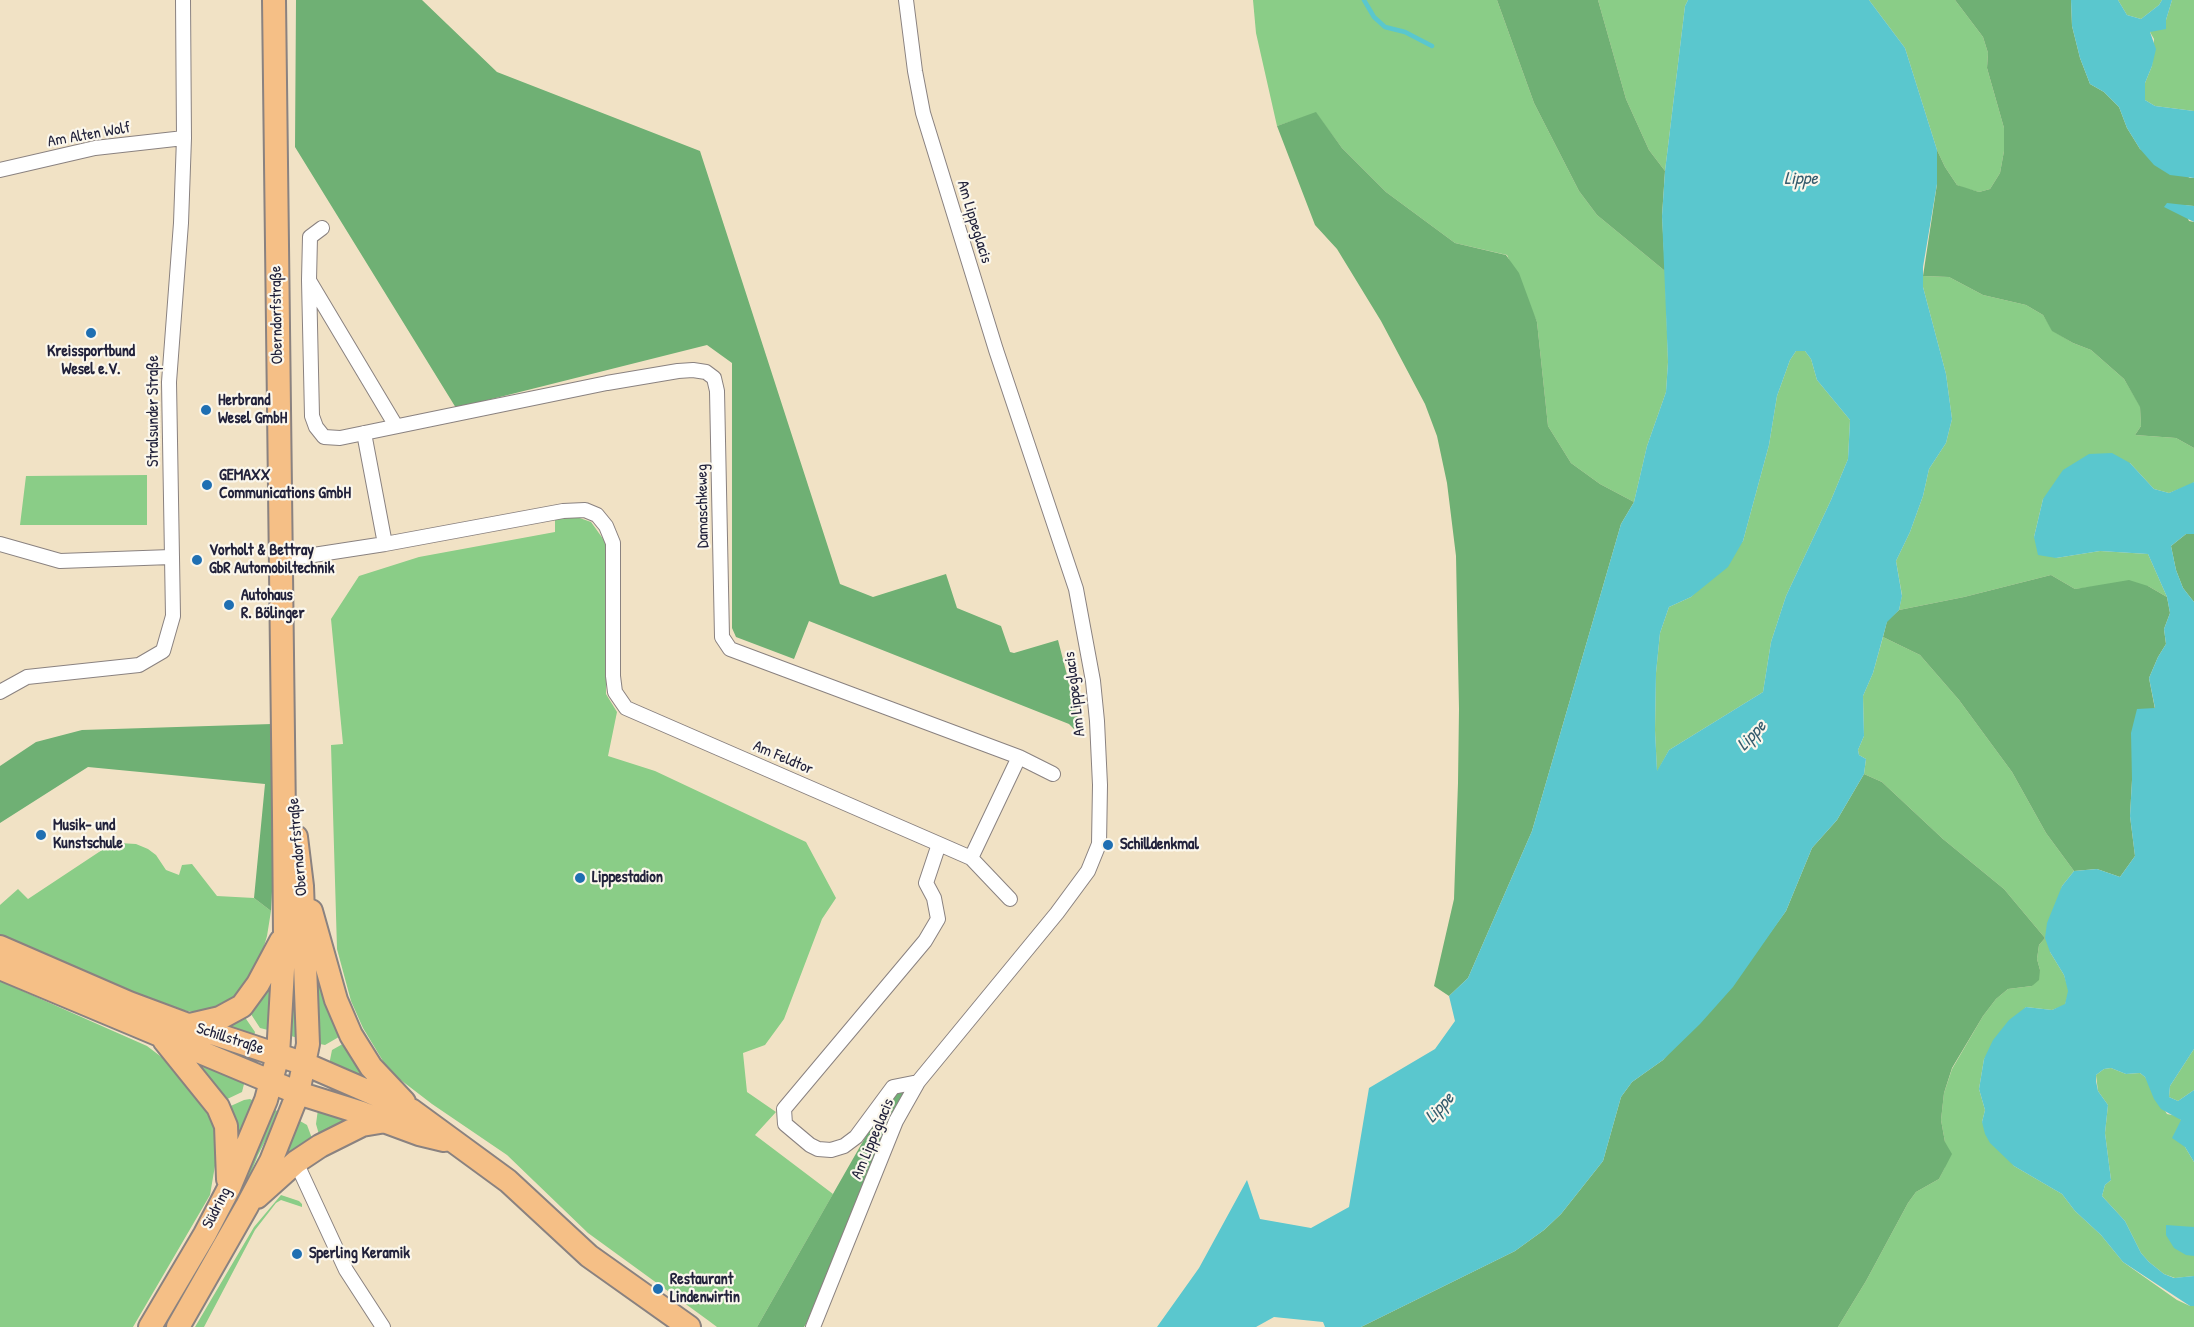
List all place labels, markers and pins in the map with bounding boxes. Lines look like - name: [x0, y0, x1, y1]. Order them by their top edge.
- marker: Kreissportbund Wesel e.V.: [84, 326, 98, 340]
- place label: Kreissportbund Wesel e.V.: [47, 342, 135, 380]
- place label: Herbrand Wesel GmbH: [218, 391, 287, 429]
- marker: Herbrand Wesel GmbH: [199, 403, 213, 417]
- place label: GEMAXX Communications GmbH: [219, 466, 351, 504]
- marker: GEMAXX Communications GmbH: [200, 478, 214, 492]
- place label: Vorholt & Bettray GbR Automobiltechnik: [209, 541, 334, 579]
- marker: Vorholt & Bettray GbR Automobiltechnik: [190, 553, 204, 567]
- place label: Autohaus R. Bölinger: [241, 586, 305, 624]
- marker: Autohaus R. Bölinger: [222, 598, 236, 612]
- place label: Musik- und Kunstschule: [53, 816, 123, 854]
- marker: Musik- und Kunstschule: [34, 828, 48, 842]
- place label: Schilldenkmal: [1120, 835, 1199, 855]
- marker: Schilldenkmal: [1101, 838, 1115, 852]
- place label: Lippestadion: [592, 868, 663, 888]
- marker: Lippestadion: [573, 871, 587, 885]
- place label: Sperling Keramik: [309, 1244, 410, 1264]
- marker: Sperling Keramik: [290, 1247, 304, 1261]
- place label: Restaurant Lindenwirtin: [670, 1270, 740, 1308]
- marker: Restaurant Lindenwirtin: [651, 1282, 665, 1296]

